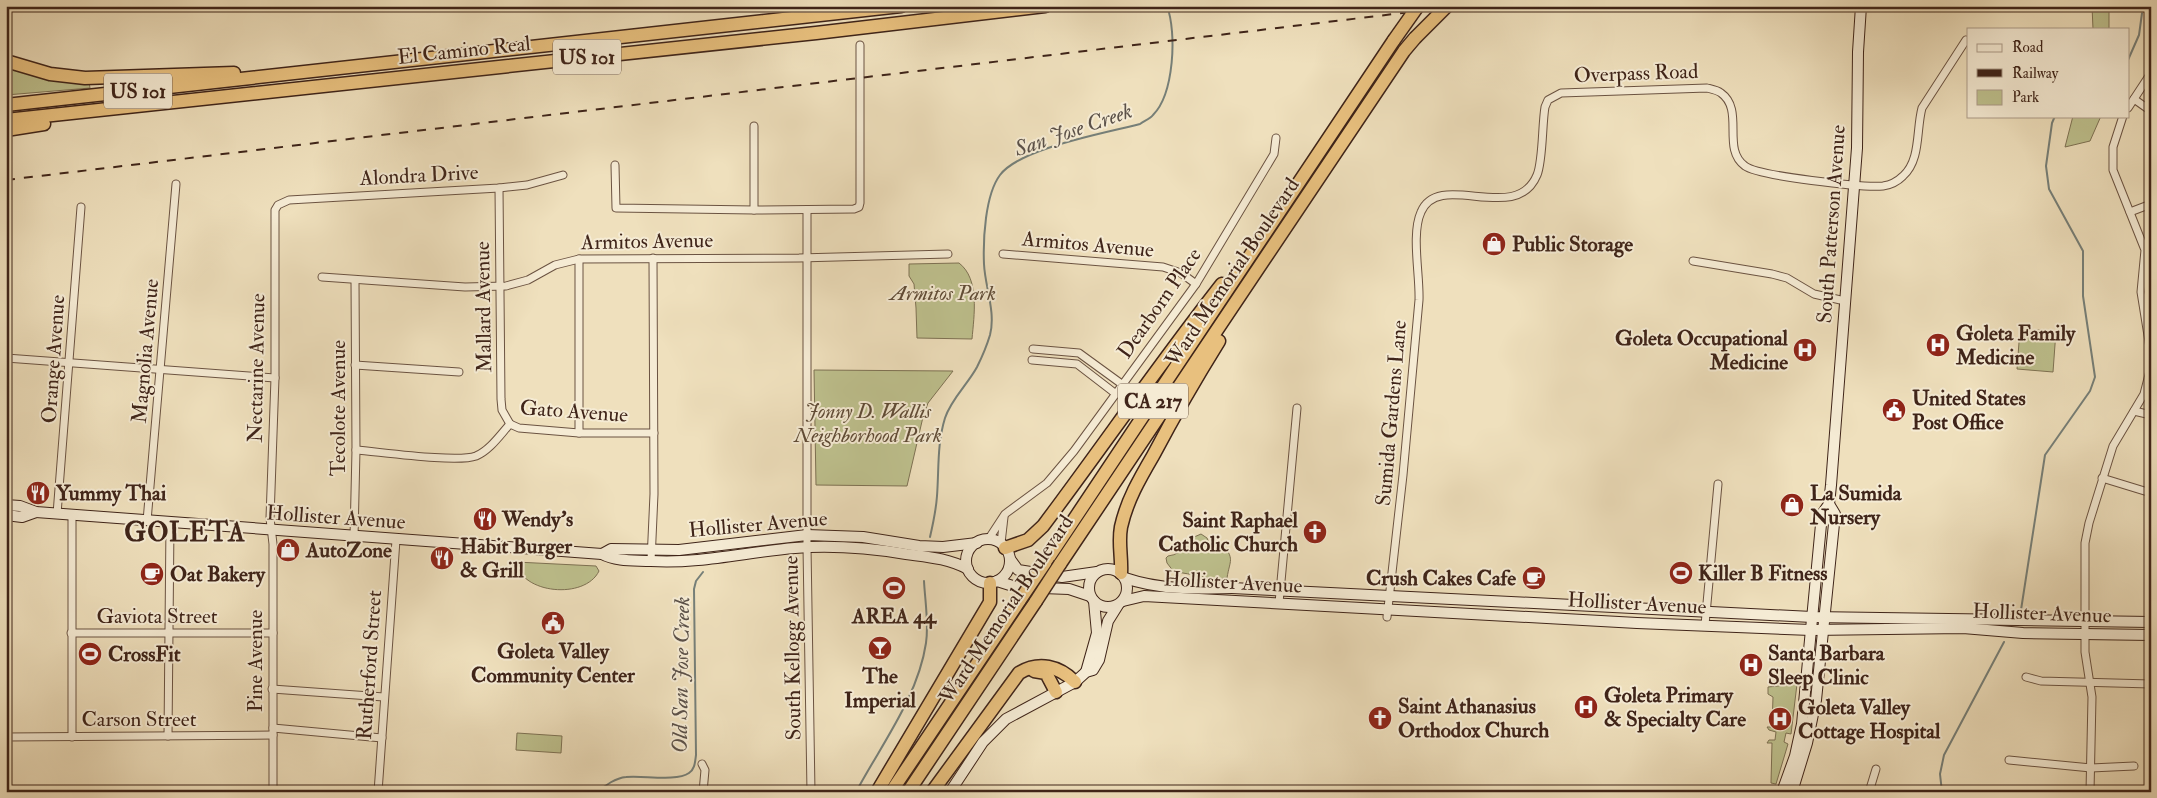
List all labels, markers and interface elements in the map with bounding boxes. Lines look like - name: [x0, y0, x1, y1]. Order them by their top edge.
- legend: [1967, 28, 2130, 118]
- street label: El Camino Real: [396, 30, 533, 71]
- text: Road: [2012, 38, 2044, 57]
- road number: US 101: [553, 40, 621, 74]
- street label: Overpass Road: [1573, 58, 1699, 89]
- text: Railway: [2012, 64, 2059, 83]
- road number: US 101: [104, 74, 172, 108]
- text: Park: [2012, 88, 2039, 107]
- water label: San Jose Creek: [1010, 97, 1136, 164]
- street label: South Patterson Avenue: [1811, 124, 1852, 324]
- street label: Alondra Drive: [358, 159, 479, 192]
- street label: Ward Memorial Boulevard: [1159, 172, 1306, 373]
- street label: Armitos Avenue: [1020, 225, 1155, 264]
- street label: Armitos Avenue: [580, 227, 714, 256]
- shop icon: Public Storage: [1481, 231, 1507, 257]
- place label: Public Storage: [1512, 231, 1633, 258]
- street label: Mallard Avenue: [469, 241, 498, 373]
- street label: Dearborn Place: [1111, 242, 1208, 364]
- street label: Magnolia Avenue: [126, 278, 165, 424]
- park label: Armitos Park: [888, 280, 996, 307]
- street label: Nectarine Avenue: [242, 293, 271, 443]
- street label: Orange Avenue: [36, 294, 71, 424]
- street label: Sumida Gardens Lane: [1370, 319, 1413, 507]
- place label: Goleta Family Medicine: [1955, 320, 2076, 371]
- place label: Goleta Occupational Medicine: [1615, 325, 1789, 376]
- hospital icon: Goleta Family Medicine: [1925, 332, 1951, 358]
- hospital icon: Goleta Occupational Medicine: [1792, 337, 1818, 363]
- street label: Tecolote Avenue: [325, 340, 352, 476]
- road number: CA 217: [1118, 384, 1188, 418]
- place label: United States Post Office: [1912, 385, 2026, 436]
- street label: Gato Avenue: [519, 394, 629, 429]
- public building icon: United States Post Office: [1881, 397, 1907, 423]
- park label: Jonny D. Wallis Neighborhood Park: [793, 398, 942, 449]
- restaurant icon: Yummy Thai: [25, 480, 51, 506]
- place label: Yummy Thai: [55, 480, 167, 507]
- place label: La Sumida Nursery: [1809, 480, 1903, 531]
- shop icon: La Sumida Nursery: [1779, 492, 1805, 518]
- street label: Hollister Avenue: [266, 499, 407, 536]
- street label: Hollister Avenue: [688, 505, 829, 544]
- restaurant icon: Wendy's: [472, 506, 498, 532]
- place label: Wendy's: [501, 506, 573, 533]
- place label: Saint Raphael Catholic Church: [1158, 507, 1299, 558]
- street label: Ward Memorial Boulevard: [933, 509, 1080, 710]
- district label: GOLETA: [124, 517, 246, 549]
- church icon: Saint Raphael Catholic Church: [1302, 519, 1328, 545]
- place label: Habit Burger & Grill: [460, 533, 573, 584]
- shop icon: AutoZone: [275, 537, 301, 563]
- place label: AutoZone: [305, 537, 392, 564]
- restaurant icon: Habit Burger & Grill: [429, 545, 455, 571]
- street label: South Kellogg Avenue: [777, 555, 808, 741]
- sports icon: Killer B Fitness: [1668, 560, 1694, 586]
- place label: Killer B Fitness: [1698, 560, 1827, 587]
- cafe icon: Oat Bakery: [139, 561, 165, 587]
- place label: Oat Bakery: [170, 561, 266, 588]
- street label: Hollister Avenue: [1163, 565, 1303, 600]
- place label: Crush Cakes Cafe: [1366, 565, 1516, 592]
- cafe icon: Crush Cakes Cafe: [1521, 565, 1547, 591]
- sports icon: AREA 44: [881, 575, 907, 601]
- street label: Hollister Avenue: [1567, 586, 1707, 621]
- street label: Rutherford Street: [351, 589, 388, 741]
- water label: Old San Jose Creek: [666, 596, 696, 754]
- street label: Hollister Avenue: [1972, 598, 2112, 629]
- street label: Gaviota Street: [96, 603, 218, 630]
- place label: AREA 44: [851, 603, 938, 630]
- street label: Pine Avenue: [242, 609, 269, 712]
- public building icon: Goleta Valley Community Center: [540, 610, 566, 636]
- bar icon: The Imperial: [867, 635, 893, 661]
- place label: Goleta Valley Community Center: [471, 638, 636, 689]
- place label: Santa Barbara Sleep Clinic: [1768, 640, 1886, 691]
- sports icon: CrossFit: [77, 641, 103, 667]
- place label: CrossFit: [108, 641, 181, 668]
- hospital icon: Santa Barbara Sleep Clinic: [1738, 652, 1764, 678]
- place label: The Imperial: [844, 663, 916, 714]
- place label: Goleta Primary & Specialty Care: [1604, 682, 1746, 733]
- place label: Saint Athanasius Orthodox Church: [1398, 693, 1549, 744]
- hospital icon: Goleta Primary & Specialty Care: [1573, 694, 1599, 720]
- place label: Goleta Valley Cottage Hospital: [1798, 694, 1941, 745]
- church icon: Saint Athanasius Orthodox Church: [1367, 705, 1393, 731]
- street label: Carson Street: [82, 706, 197, 733]
- hospital icon: Goleta Valley Cottage Hospital: [1767, 706, 1793, 732]

